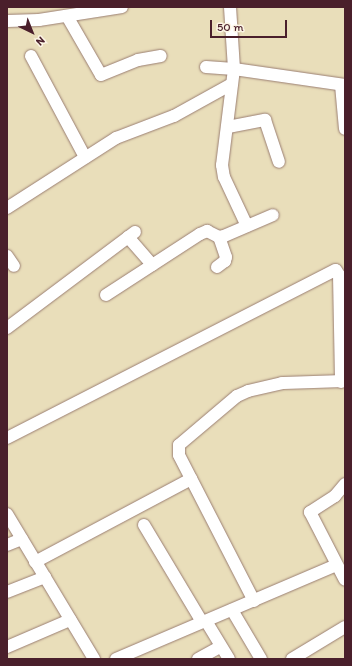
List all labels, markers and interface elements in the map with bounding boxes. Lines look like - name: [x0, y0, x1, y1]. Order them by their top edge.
- north arrow: [12, 12, 52, 52]
- scale bar: [212, 12, 289, 38]
- text: 50 m: [217, 20, 243, 34]
- text: N: [33, 34, 48, 48]

